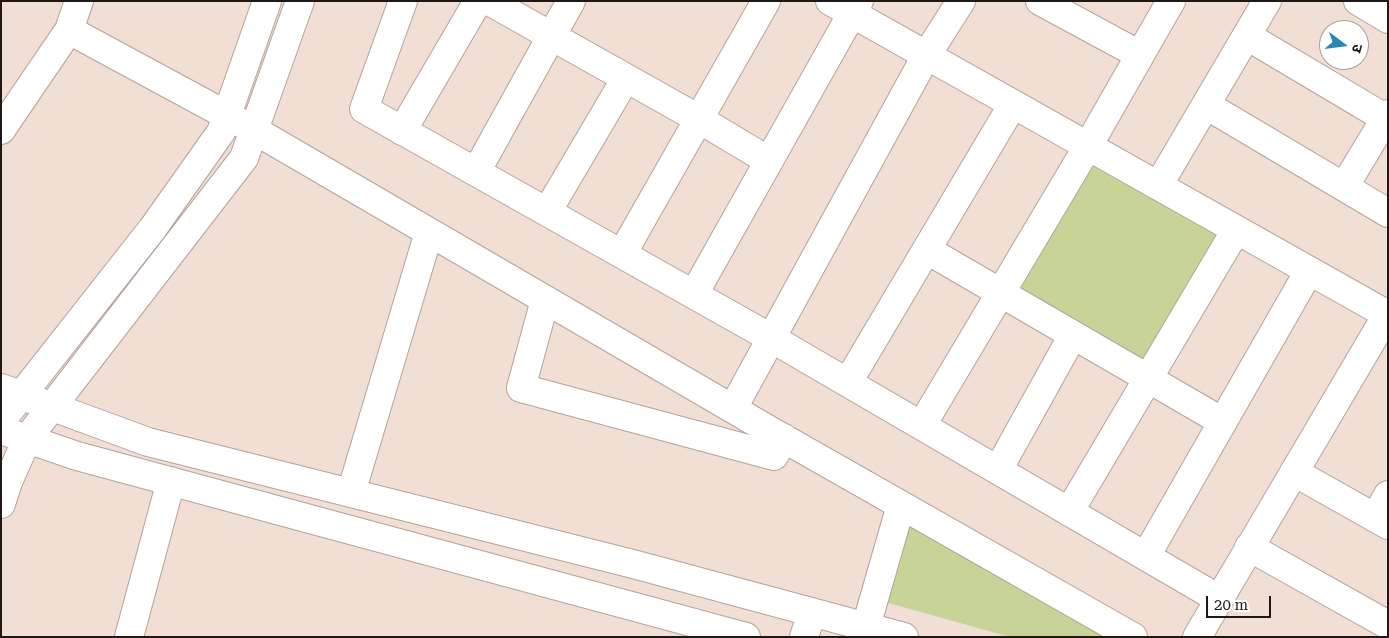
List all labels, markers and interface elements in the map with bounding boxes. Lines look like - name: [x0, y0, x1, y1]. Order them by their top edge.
- north arrow: [1319, 20, 1369, 70]
- text: उ: [1349, 43, 1366, 55]
- scale bar: [1209, 586, 1274, 618]
- text: 20 m: [1214, 596, 1248, 614]

